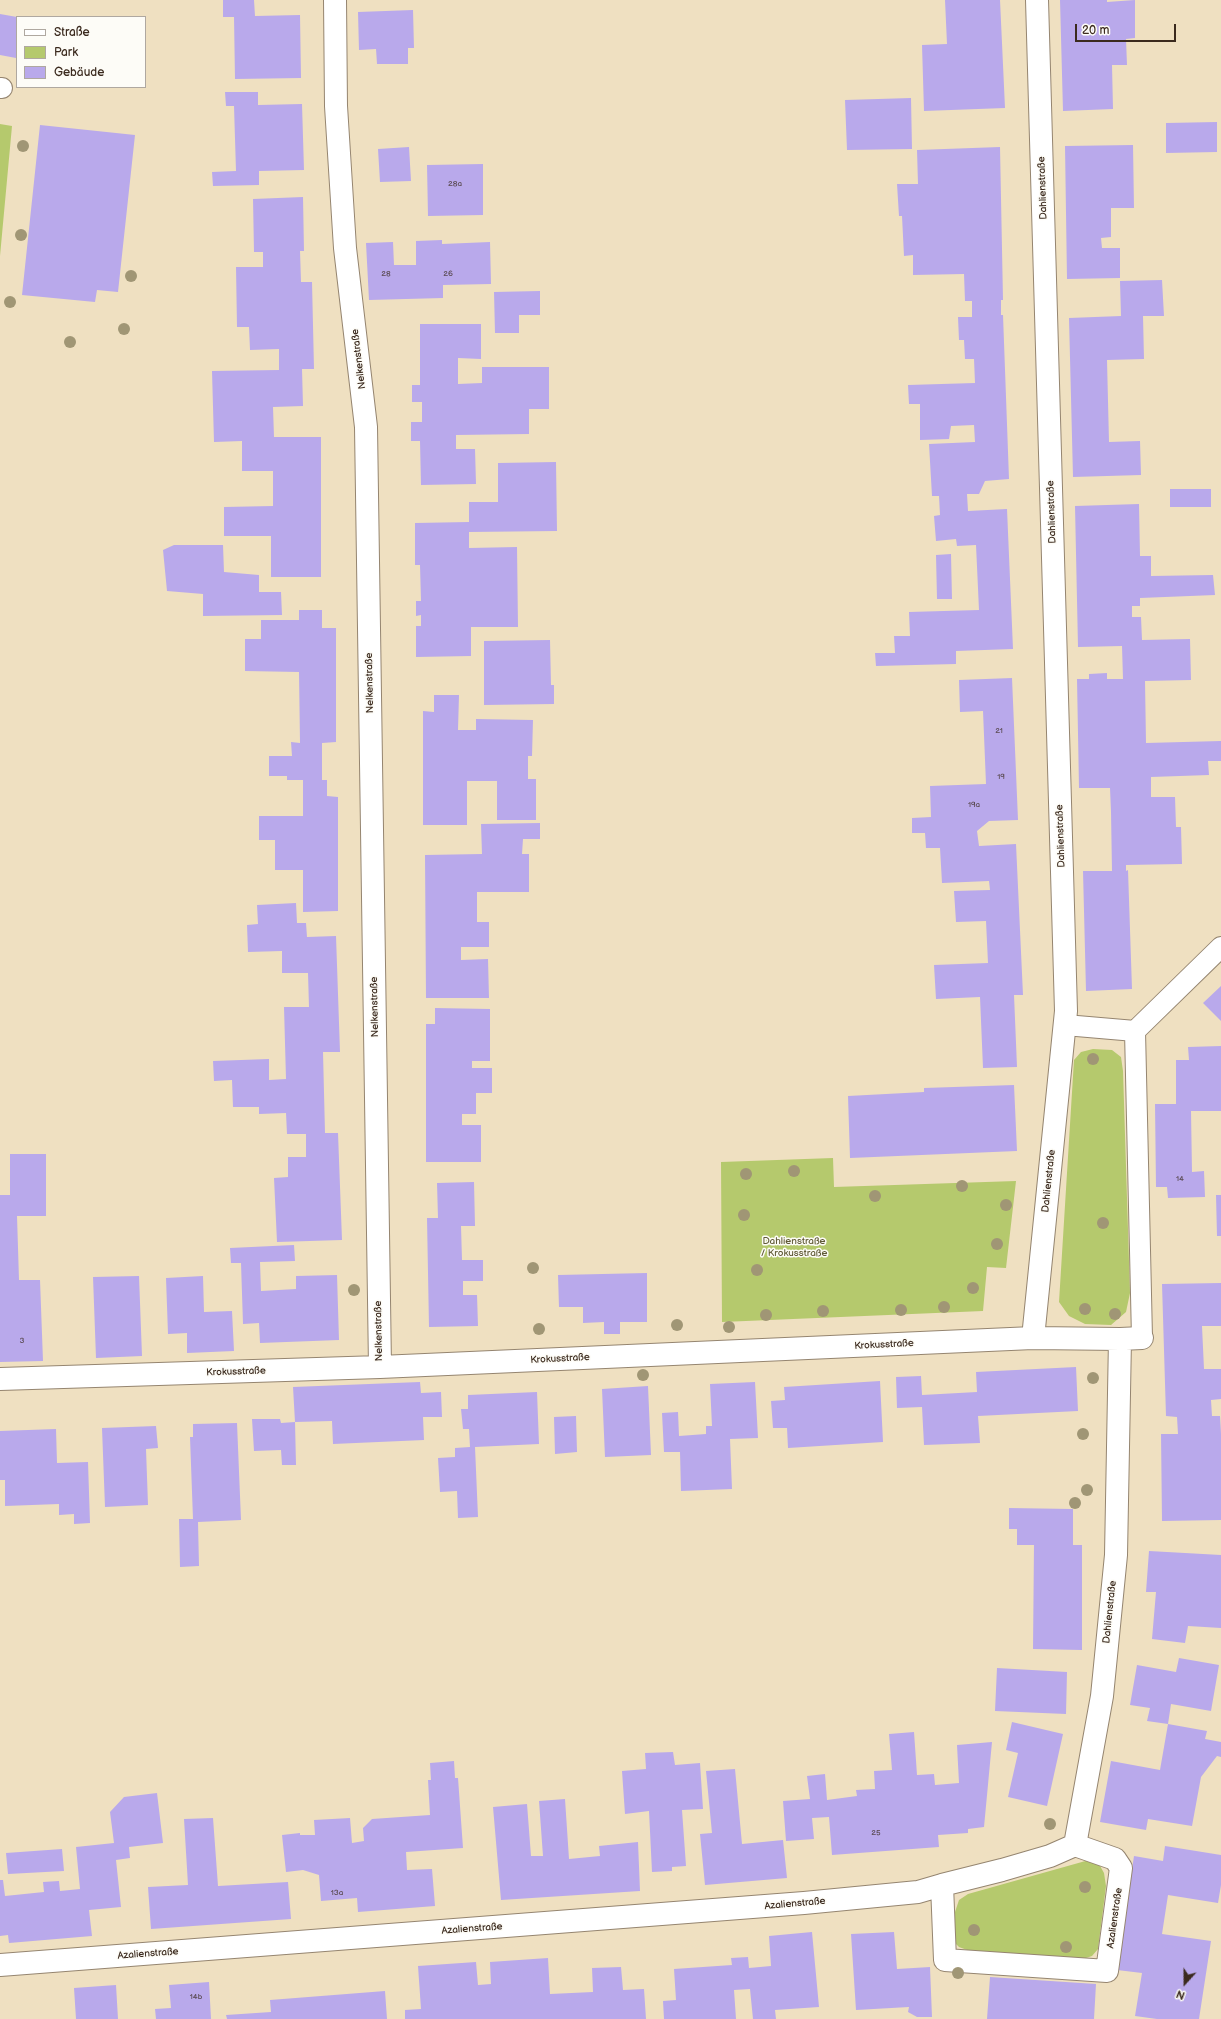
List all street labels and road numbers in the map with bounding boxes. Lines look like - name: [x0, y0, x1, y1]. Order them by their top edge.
- street label: Dahlienstraße: [1036, 156, 1050, 220]
- street label: Nelkenstraße: [349, 328, 369, 390]
- street label: Dahlienstraße: [1045, 480, 1059, 544]
- street label: Nelkenstraße: [363, 653, 377, 713]
- street label: Dahlienstraße: [1054, 804, 1068, 868]
- street label: Nelkenstraße: [368, 977, 382, 1037]
- street label: Dahlienstraße: [1040, 1149, 1058, 1213]
- street label: Nelkenstraße: [372, 1301, 386, 1361]
- street label: Krokusstraße: [854, 1337, 914, 1353]
- street label: Krokusstraße: [530, 1351, 590, 1367]
- street label: Krokusstraße: [206, 1365, 266, 1379]
- street label: Dahlienstraße: [1101, 1580, 1119, 1644]
- street label: Azalienstraße: [1105, 1887, 1125, 1949]
- street label: Azalienstraße: [764, 1895, 826, 1913]
- street label: Azalienstraße: [441, 1921, 503, 1937]
- street label: Azalienstraße: [117, 1946, 179, 1962]

